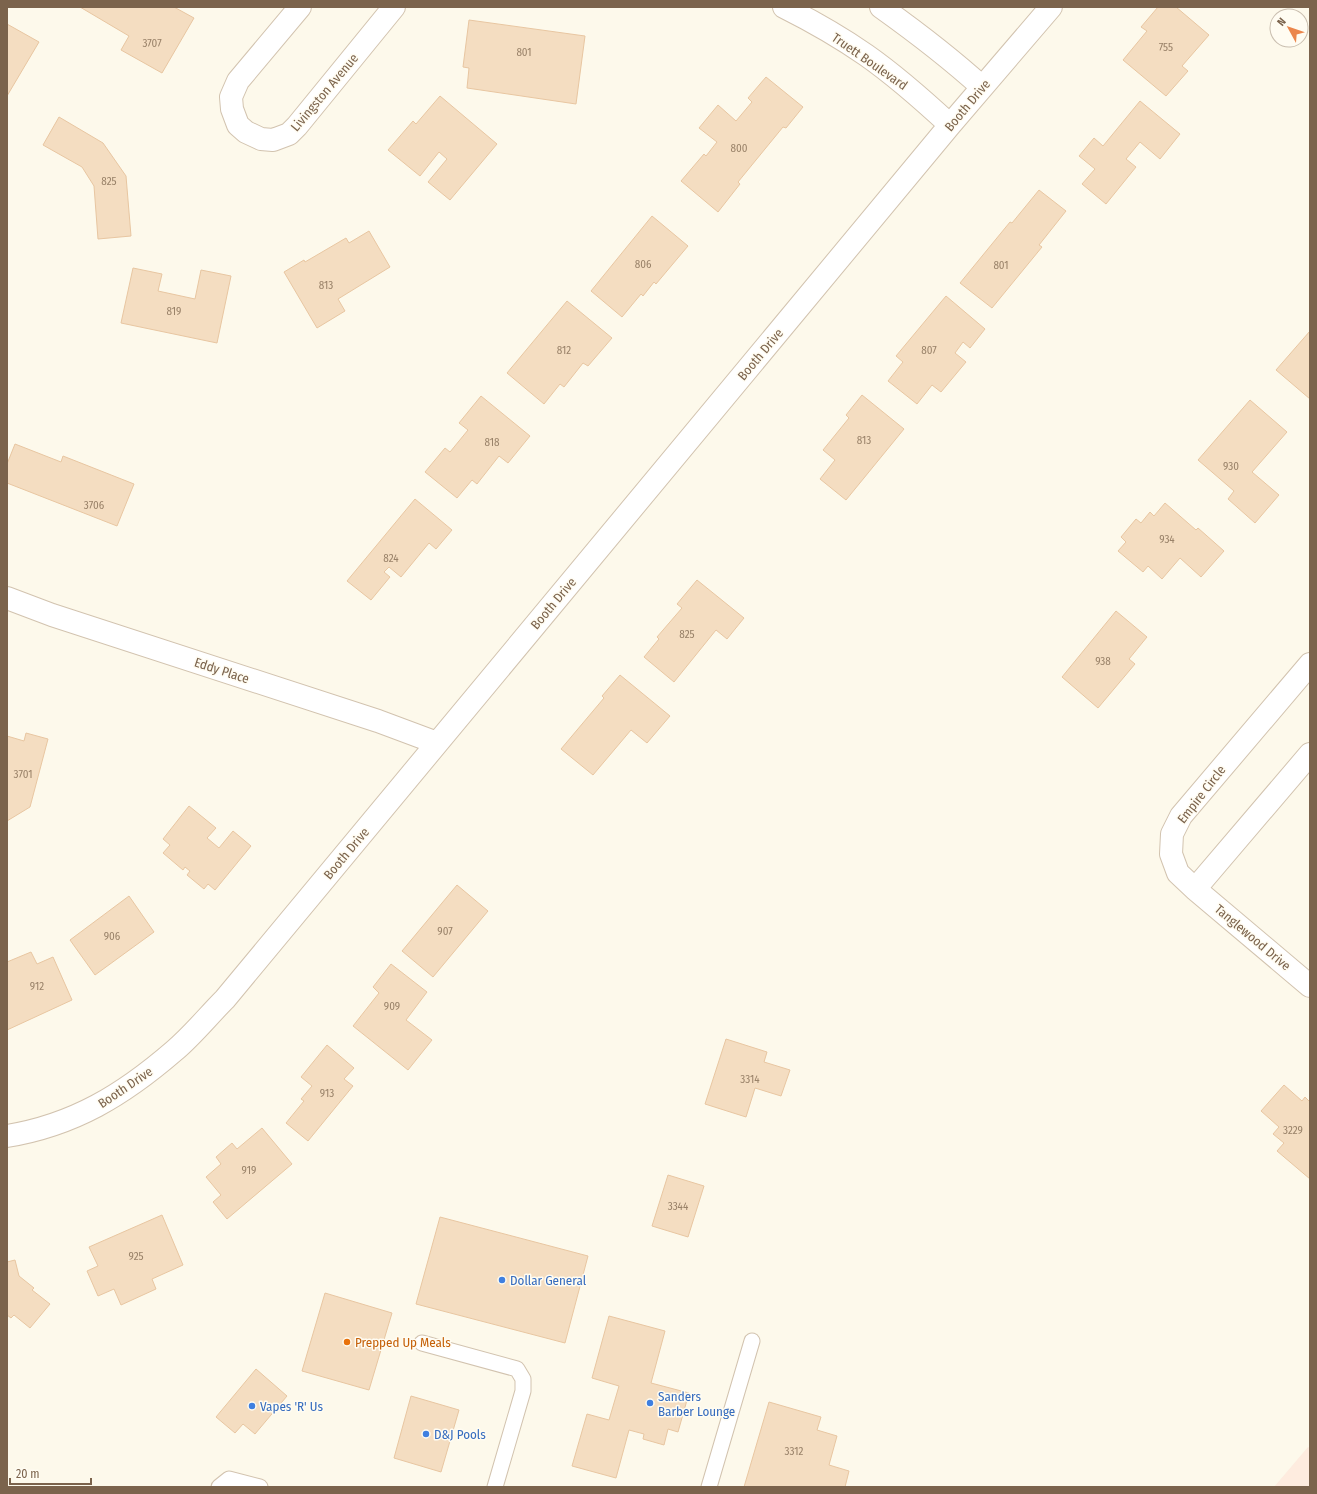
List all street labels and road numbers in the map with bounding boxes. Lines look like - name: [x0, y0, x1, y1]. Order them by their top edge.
- street label: Truett Boulevard: [829, 30, 910, 93]
- street label: Livingston Avenue: [288, 51, 361, 134]
- street label: Booth Drive: [942, 77, 993, 134]
- street label: Booth Drive: [735, 326, 786, 383]
- street label: Booth Drive: [528, 575, 579, 632]
- street label: Eddy Place: [193, 655, 251, 686]
- street label: Empire Circle: [1174, 762, 1229, 826]
- street label: Booth Drive: [321, 825, 372, 882]
- street label: Tanglewood Drive: [1212, 901, 1294, 973]
- street label: Booth Drive: [95, 1064, 155, 1111]

